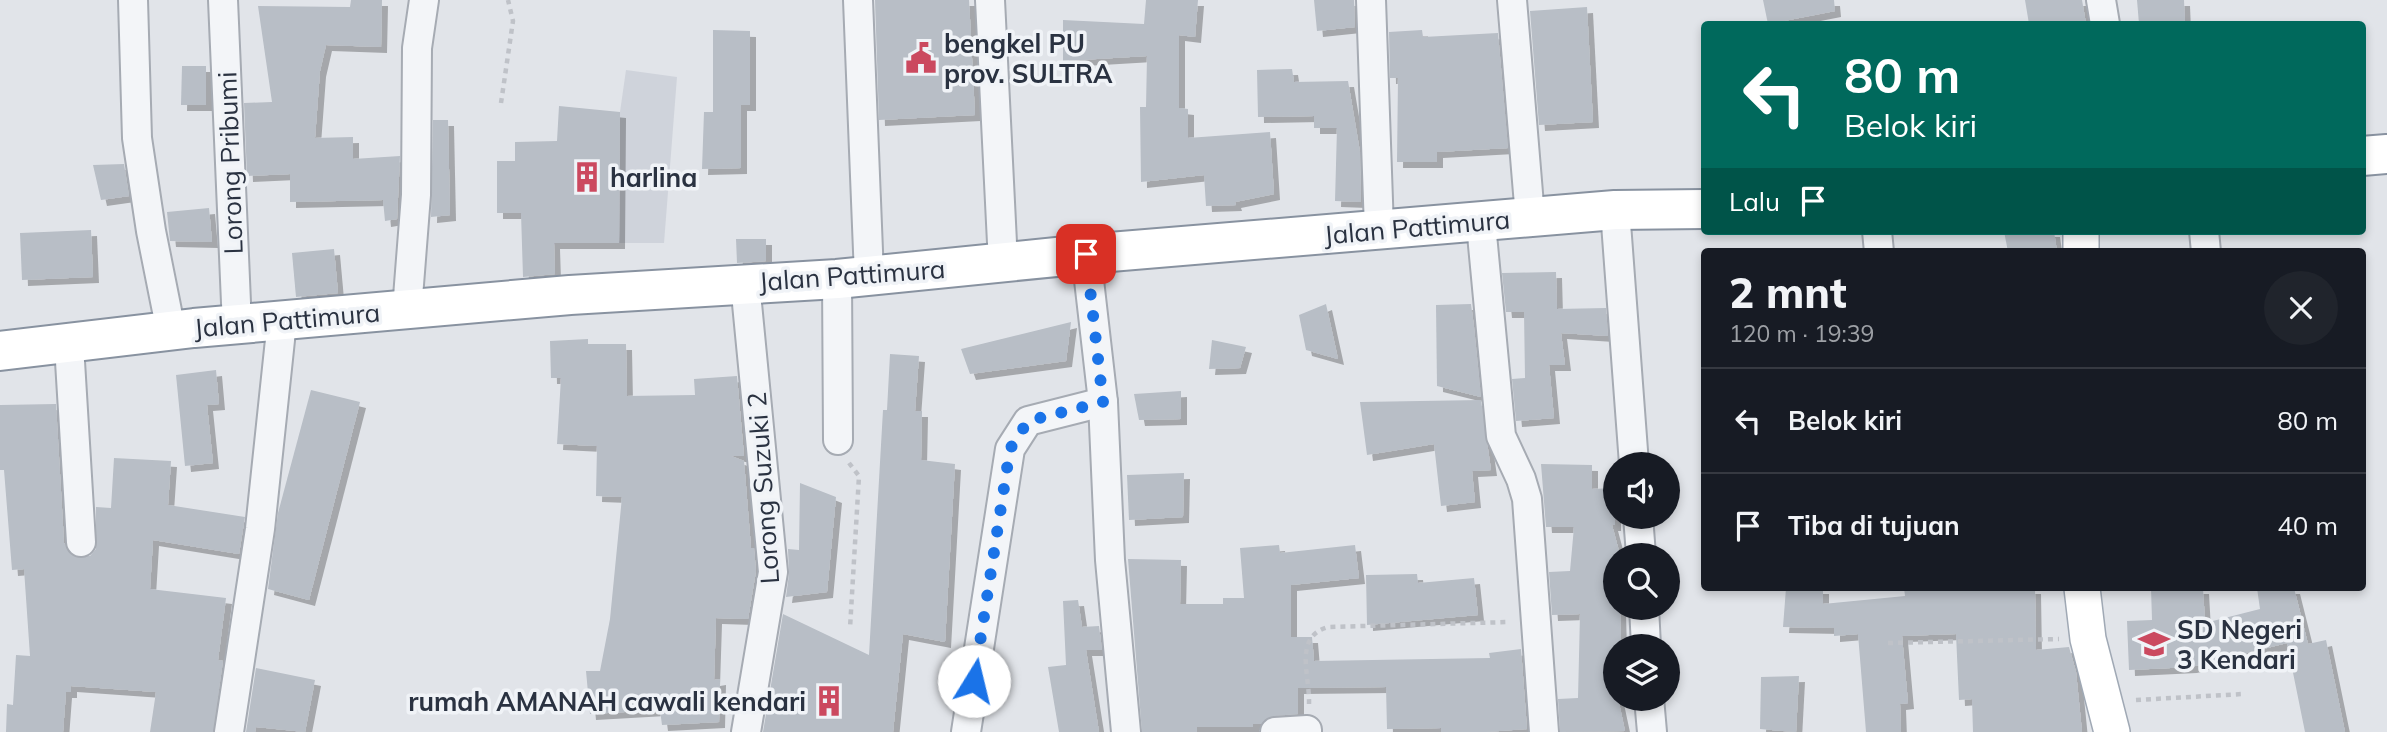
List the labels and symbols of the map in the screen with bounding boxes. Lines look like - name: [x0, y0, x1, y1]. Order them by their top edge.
- place label: bengkel PU prov. SULTRA: [944, 27, 1113, 90]
- public building icon: bengkel PU prov. SULTRA: [904, 41, 938, 75]
- street label: Lorong Pribumi: [210, 71, 250, 255]
- building icon: harlina: [570, 160, 604, 194]
- place label: harlina: [610, 161, 697, 194]
- street label: Jalan Pattimura: [1323, 202, 1511, 252]
- pin: [1056, 224, 1116, 284]
- street label: Jalan Pattimura: [758, 252, 946, 298]
- street label: Jalan Pattimura: [193, 295, 381, 345]
- street label: Lorong Suzuki 2: [740, 391, 786, 585]
- place label: SD Negeri 3 Kendari: [2177, 613, 2302, 676]
- school or university icon: SD Negeri 3 Kendari: [2137, 627, 2171, 661]
- position arrow: [937, 644, 1011, 718]
- building icon: rumah AMANAH cawali kendari: [812, 684, 846, 718]
- place label: rumah AMANAH cawali kendari: [408, 685, 806, 718]

